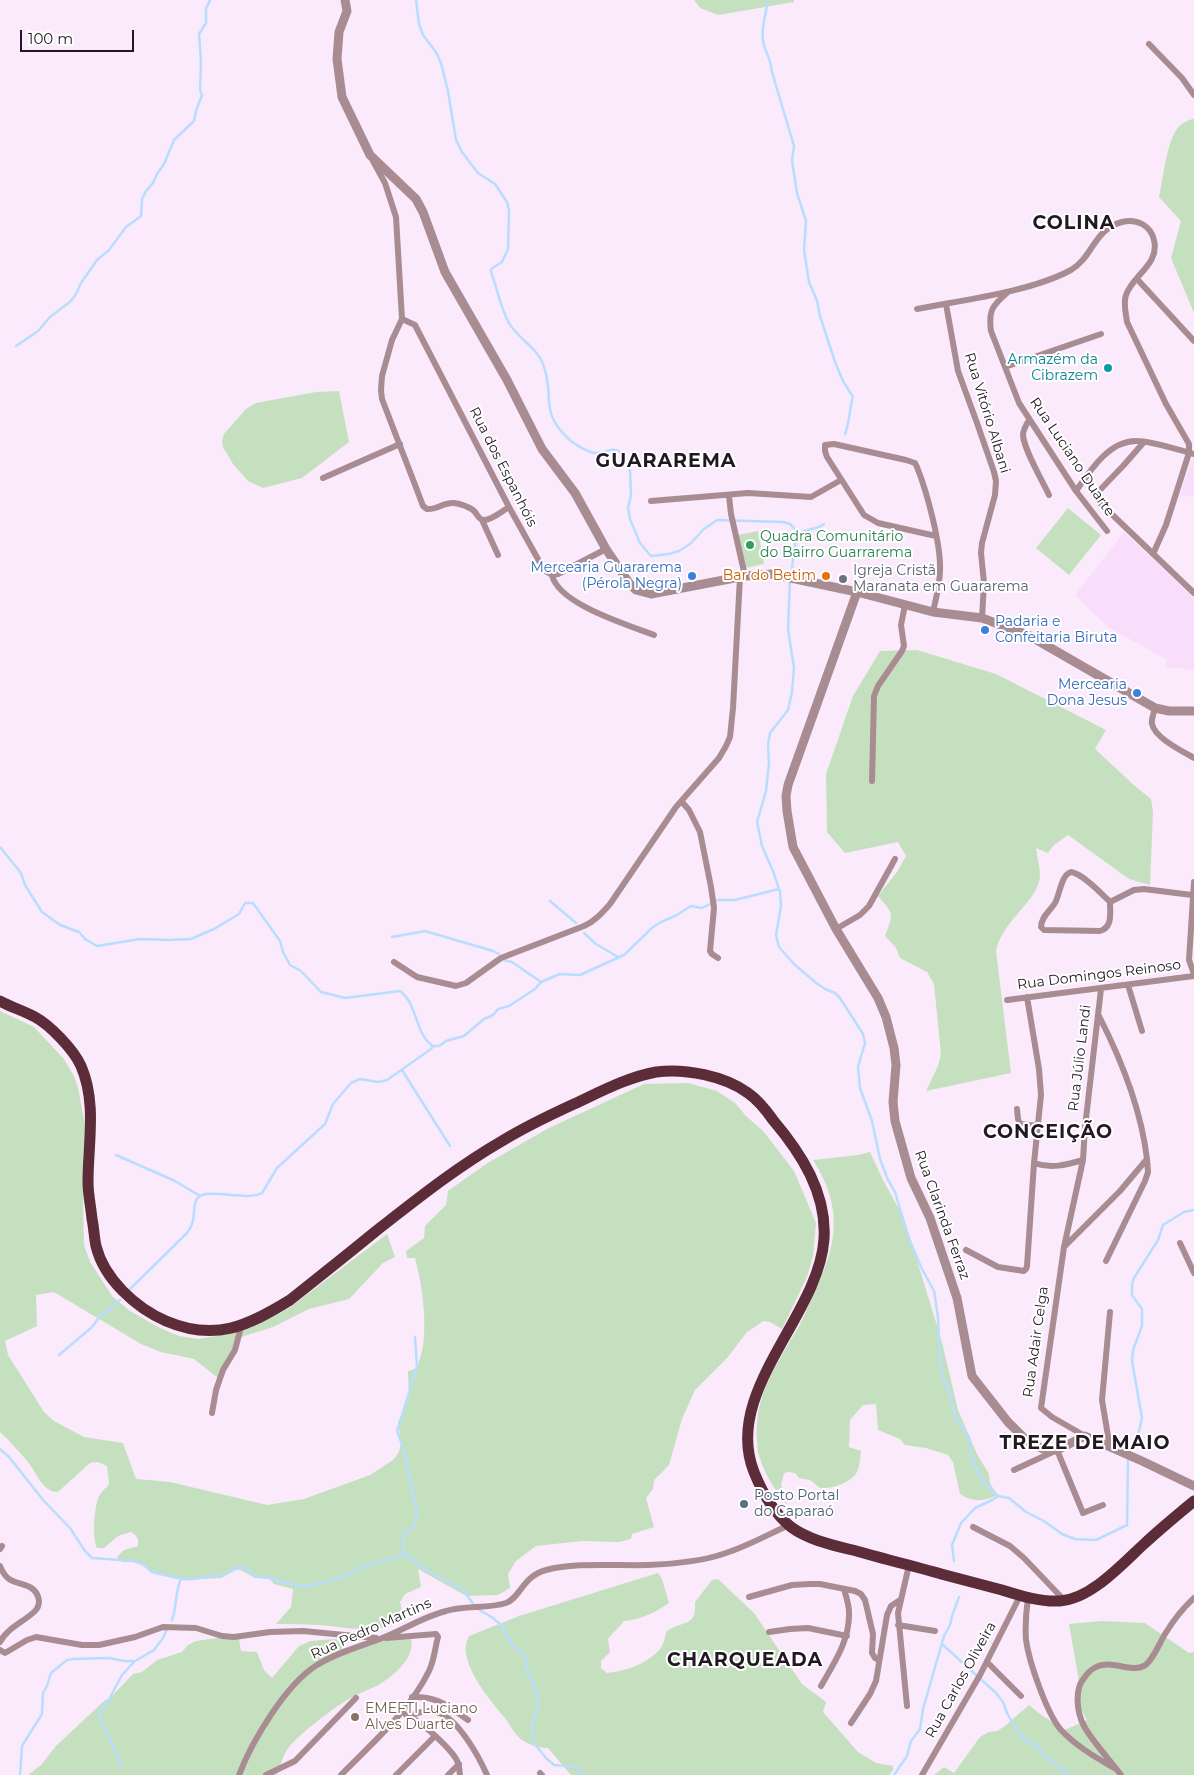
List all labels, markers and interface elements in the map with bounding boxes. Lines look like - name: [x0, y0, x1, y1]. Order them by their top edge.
- scale bar: [22, 20, 136, 52]
- text: 100 m: [28, 29, 73, 48]
- district label: COLINA: [1032, 212, 1116, 234]
- street label: Rua Vitório Albani: [961, 351, 1013, 475]
- place label: Armazém da Cibrazem: [1008, 352, 1098, 384]
- marker: Armazém da Cibrazem: [1102, 362, 1114, 374]
- street label: Rua Luciano Duarte: [1026, 394, 1118, 520]
- street label: Rua dos Espanhóis: [465, 404, 541, 530]
- district label: GUARAREMA: [594, 450, 738, 472]
- place label: Quadra Comunitário do Bairro Guarrarema: [760, 529, 912, 562]
- marker: Quadra Comunitário do Bairro Guarrarema: [744, 539, 756, 551]
- place label: Mercearia Guararema (Pérola Negra): [530, 560, 682, 592]
- place label: Igreja Cristã Maranata em Guararema: [853, 563, 1029, 596]
- place label: Bar do Betim: [723, 568, 816, 584]
- marker: Mercearia Guararema (Pérola Negra): [686, 570, 698, 582]
- marker: Bar do Betim: [820, 570, 832, 582]
- marker: Igreja Cristã Maranata em Guararema: [837, 573, 849, 585]
- place label: Padaria e Confeitaria Biruta: [995, 614, 1117, 646]
- marker: Padaria e Confeitaria Biruta: [979, 624, 991, 636]
- place label: Mercearia Dona Jesus: [1047, 677, 1127, 710]
- marker: Mercearia Dona Jesus: [1131, 687, 1143, 699]
- street label: Rua Domingos Reinoso: [1016, 957, 1182, 993]
- street label: Rua Júlio Landi: [1065, 1004, 1095, 1112]
- district label: CONCEIÇÃO: [982, 1121, 1114, 1143]
- street label: Rua Clarinda Ferraz: [911, 1148, 973, 1282]
- street label: Rua Adair Celga: [1020, 1285, 1052, 1399]
- district label: TREZE DE MAIO: [998, 1432, 1172, 1454]
- place label: Posto Portal do Caparaó: [754, 1488, 839, 1520]
- marker: Posto Portal do Caparaó: [738, 1498, 750, 1510]
- street label: Rua Pedro Martins: [308, 1595, 434, 1663]
- street label: Rua Carlos Oliveira: [922, 1619, 1000, 1741]
- district label: CHARQUEADA: [666, 1649, 824, 1671]
- place label: EMEFTI Luciano Alves Duarte: [365, 1701, 478, 1734]
- marker: EMEFTI Luciano Alves Duarte: [349, 1711, 361, 1723]

